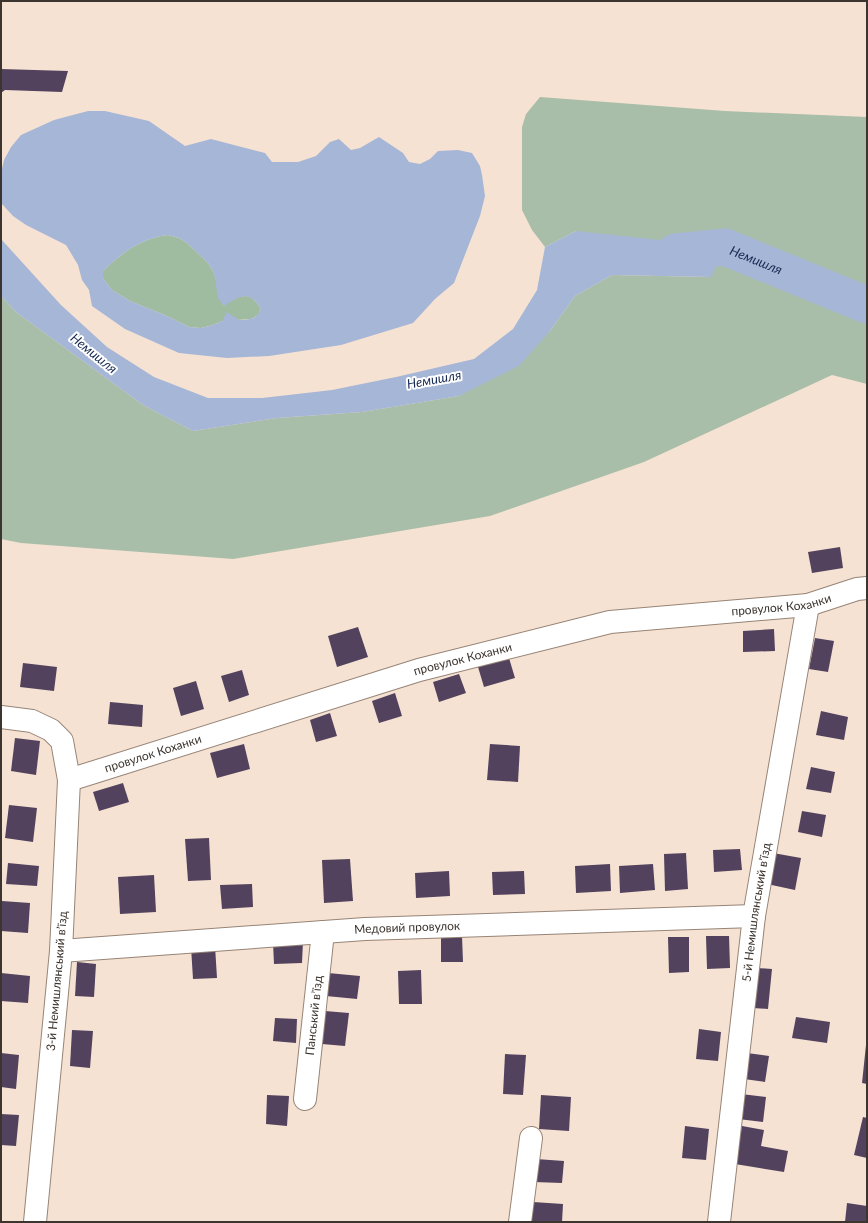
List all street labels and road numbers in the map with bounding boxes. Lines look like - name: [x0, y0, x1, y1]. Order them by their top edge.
- street label: провулок Коханки: [731, 590, 833, 619]
- street label: провулок Коханки: [412, 639, 513, 678]
- street label: провулок Коханки: [102, 731, 203, 775]
- street label: 5-й Немишлянський в’їзд: [739, 841, 774, 983]
- street label: 3-й Немишлянський в’їзд: [43, 910, 70, 1052]
- street label: Медовий провулок: [354, 918, 461, 937]
- street label: Панський в’їзд: [302, 974, 325, 1056]

